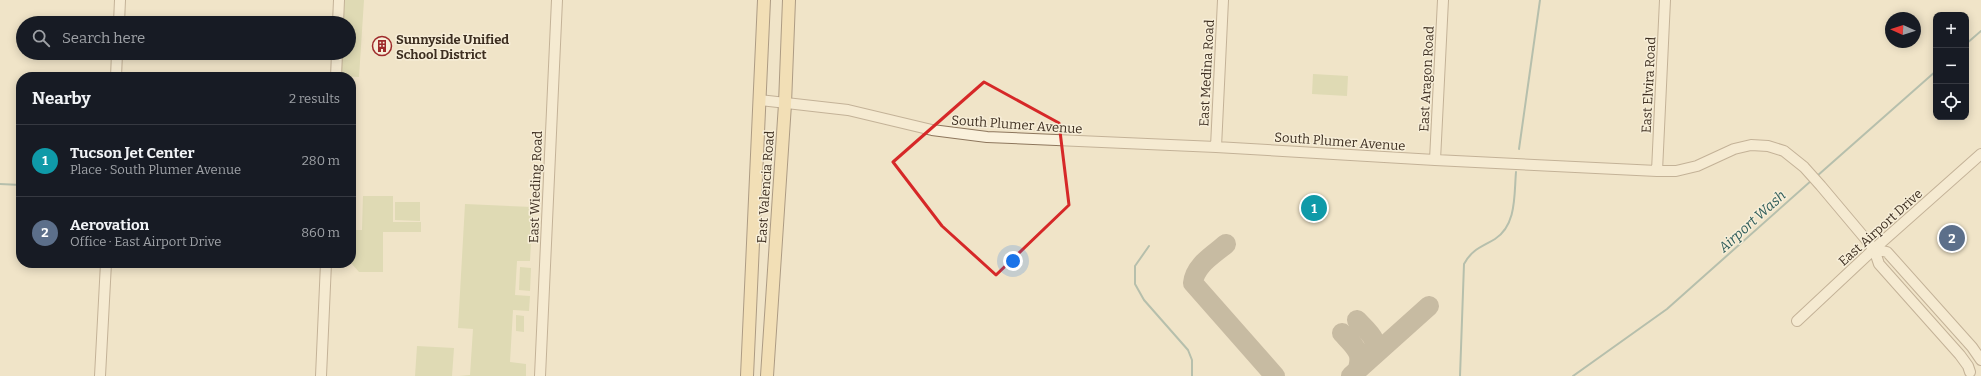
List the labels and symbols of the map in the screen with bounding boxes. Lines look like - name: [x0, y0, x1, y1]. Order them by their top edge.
- north arrow: [1885, 12, 1921, 48]
- street label: East Medina Road: [1196, 19, 1217, 127]
- street label: East Aragon Road: [1416, 26, 1437, 132]
- place label: Sunnyside Unified School District: [396, 32, 509, 62]
- building icon: Sunnyside Unified School District: [371, 35, 393, 57]
- street label: East Elvira Road: [1638, 36, 1659, 134]
- street label: South Plumer Avenue: [951, 112, 1083, 137]
- street label: South Plumer Avenue: [1274, 129, 1406, 154]
- street label: East Wieding Road: [526, 130, 545, 243]
- street label: East Valencia Road: [754, 130, 777, 244]
- street label: East Airport Drive: [1835, 186, 1925, 269]
- water label: Airport Wash: [1715, 187, 1789, 257]
- pin: 1: [1301, 193, 1327, 223]
- pin: 2: [1939, 223, 1965, 253]
- your location: [1003, 251, 1023, 271]

